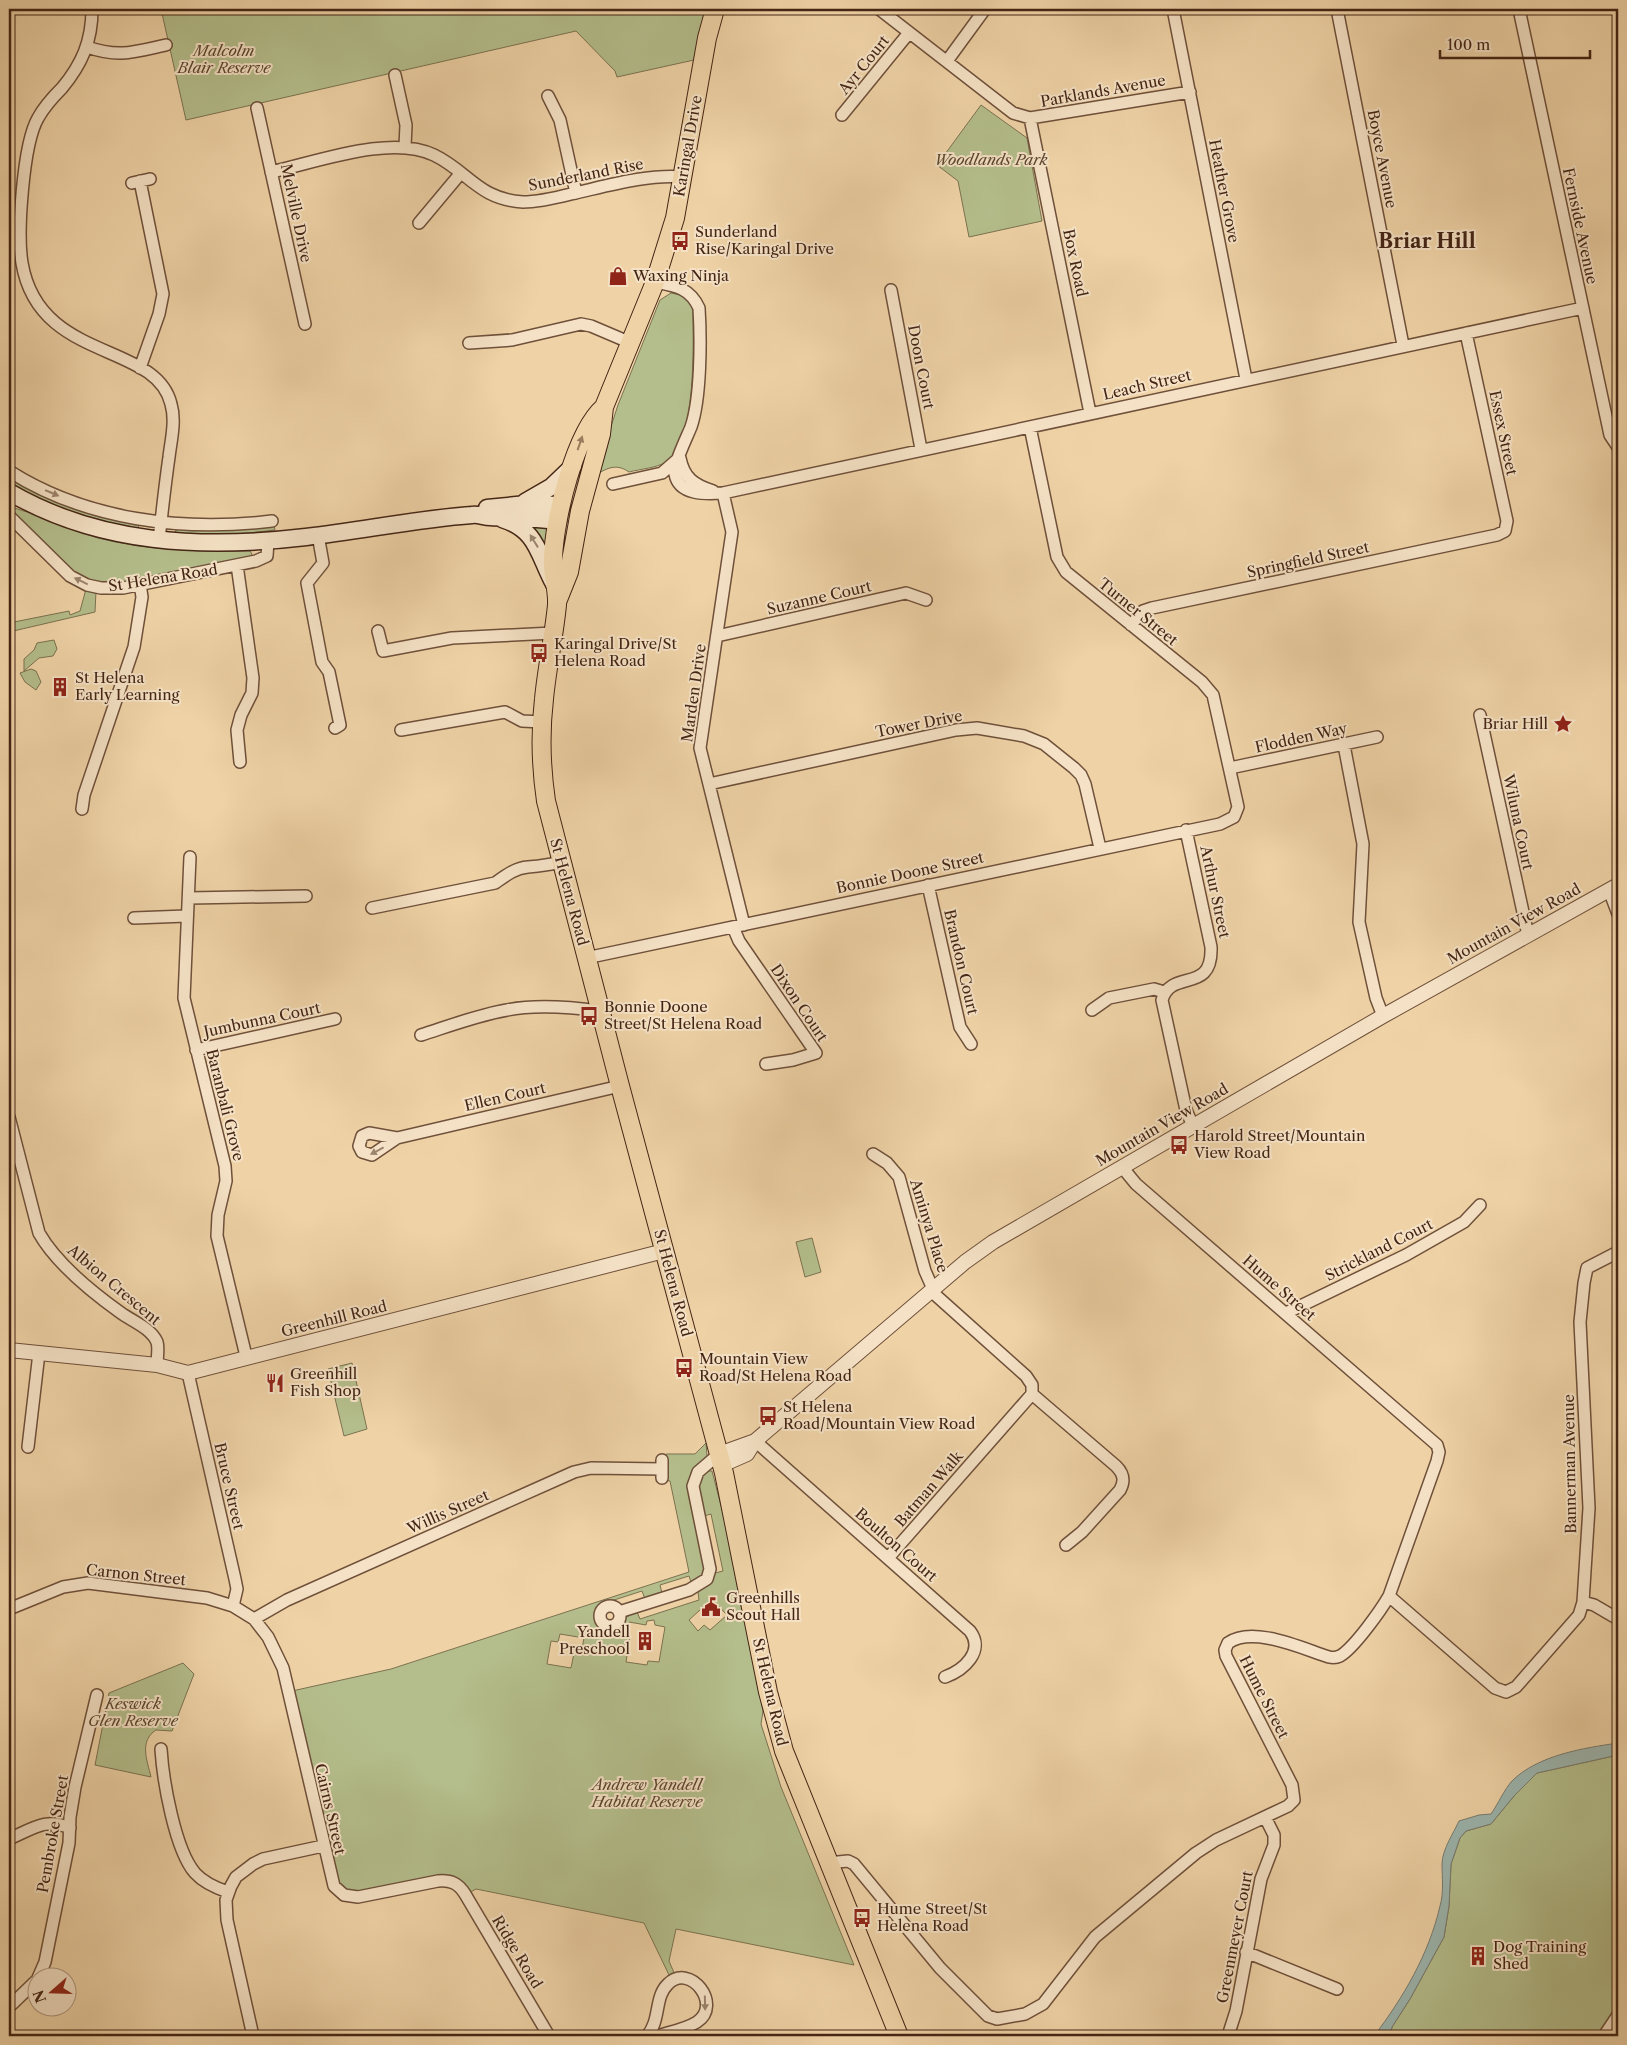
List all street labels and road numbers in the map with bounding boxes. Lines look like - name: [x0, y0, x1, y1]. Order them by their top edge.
- street label: Ayr Court: [834, 31, 894, 99]
- street label: Parklands Avenue: [1039, 70, 1167, 111]
- street label: Karingal Drive: [669, 94, 706, 198]
- street label: Boyce Avenue: [1364, 108, 1401, 210]
- street label: Heather Grove: [1205, 138, 1244, 244]
- street label: Sunderland Rise: [527, 154, 645, 195]
- street label: Melville Drive: [277, 162, 316, 264]
- street label: Fernside Avenue: [1559, 166, 1602, 286]
- street label: Box Road: [1059, 227, 1092, 299]
- street label: Doon Court: [904, 323, 939, 411]
- street label: Leach Street: [1101, 365, 1194, 404]
- street label: Essex Street: [1485, 389, 1522, 478]
- street label: Springfield Street: [1245, 537, 1371, 582]
- street label: St Helena Road: [107, 559, 219, 596]
- street label: Turner Street: [1095, 574, 1182, 650]
- street label: Suzanne Court: [765, 576, 874, 619]
- street label: Marden Drive: [677, 643, 710, 743]
- street label: Tower Drive: [874, 706, 964, 741]
- street label: Flodden Way: [1253, 718, 1349, 757]
- street label: Wiluna Court: [1499, 771, 1538, 872]
- street label: St Helena Road: [546, 836, 593, 948]
- street label: Arthur Street: [1196, 843, 1235, 940]
- street label: Bonnie Doone Street: [834, 847, 986, 897]
- street label: Mountain View Road: [1444, 879, 1584, 968]
- street label: Brandon Court: [940, 907, 983, 1017]
- street label: Dixon Court: [767, 960, 833, 1046]
- street label: Jumbunna Court: [200, 998, 323, 1042]
- street label: Baranbali Grove: [202, 1047, 249, 1163]
- street label: Ellen Court: [462, 1078, 548, 1115]
- street label: Mountain View Road: [1092, 1079, 1231, 1170]
- street label: Aminya Place: [906, 1176, 953, 1275]
- street label: Strickland Court: [1322, 1214, 1436, 1285]
- street label: St Helena Road: [650, 1227, 697, 1339]
- street label: Albion Crescent: [63, 1240, 165, 1329]
- street label: Hume Street: [1239, 1251, 1320, 1325]
- street label: Greenhill Road: [279, 1296, 389, 1341]
- street label: Bannerman Avenue: [1559, 1394, 1580, 1534]
- street label: Bruce Street: [210, 1441, 249, 1532]
- street label: Batman Walk: [890, 1446, 968, 1531]
- street label: Willis Street: [403, 1485, 492, 1538]
- street label: Boulton Court: [851, 1504, 942, 1586]
- street label: Carnon Street: [85, 1560, 188, 1589]
- street label: St Helena Road: [749, 1636, 792, 1748]
- street label: Hume Street: [1235, 1652, 1294, 1742]
- street label: Cairns Street: [311, 1762, 350, 1857]
- street label: Pembroke Street: [33, 1773, 72, 1894]
- street label: Greenmeyer Court: [1212, 1868, 1257, 2005]
- street label: Ridge Road: [488, 1912, 547, 1992]

